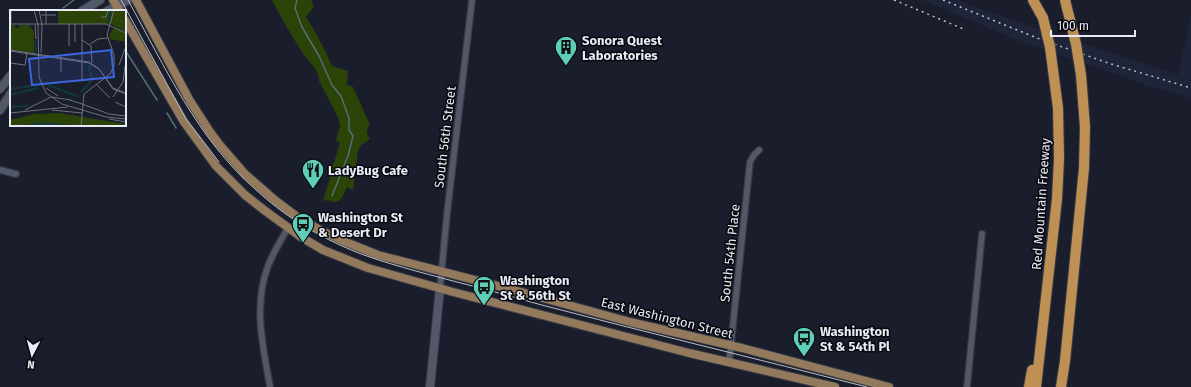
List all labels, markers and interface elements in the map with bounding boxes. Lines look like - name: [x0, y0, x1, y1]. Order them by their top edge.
- inset map: [10, 10, 126, 126]
- scale bar: [1051, 12, 1135, 38]
- text: 100 m: [1057, 19, 1089, 33]
- place label: Sonora Quest Laboratories: [582, 33, 663, 63]
- building icon: Sonora Quest Laboratories: [553, 34, 579, 67]
- street label: South 56th Street: [431, 85, 459, 189]
- street label: Red Mountain Freeway: [1029, 137, 1053, 271]
- restaurant icon: LadyBug Cafe: [300, 157, 326, 190]
- place label: LadyBug Cafe: [328, 163, 408, 178]
- street label: South 54th Place: [717, 203, 743, 303]
- place label: Washington St & Desert Dr: [318, 210, 404, 240]
- bus stop icon: Washington St & Desert Dr: [290, 211, 316, 244]
- place label: Washington St & 56th St: [500, 273, 572, 303]
- bus stop icon: Washington St & 56th St: [471, 274, 497, 307]
- street label: East Washington Street: [599, 294, 735, 342]
- place label: Washington St & 54th Pl: [820, 324, 890, 354]
- bus stop icon: Washington St & 54th Pl: [791, 325, 817, 358]
- north arrow: [12, 335, 52, 375]
- text: N: [27, 358, 35, 371]

